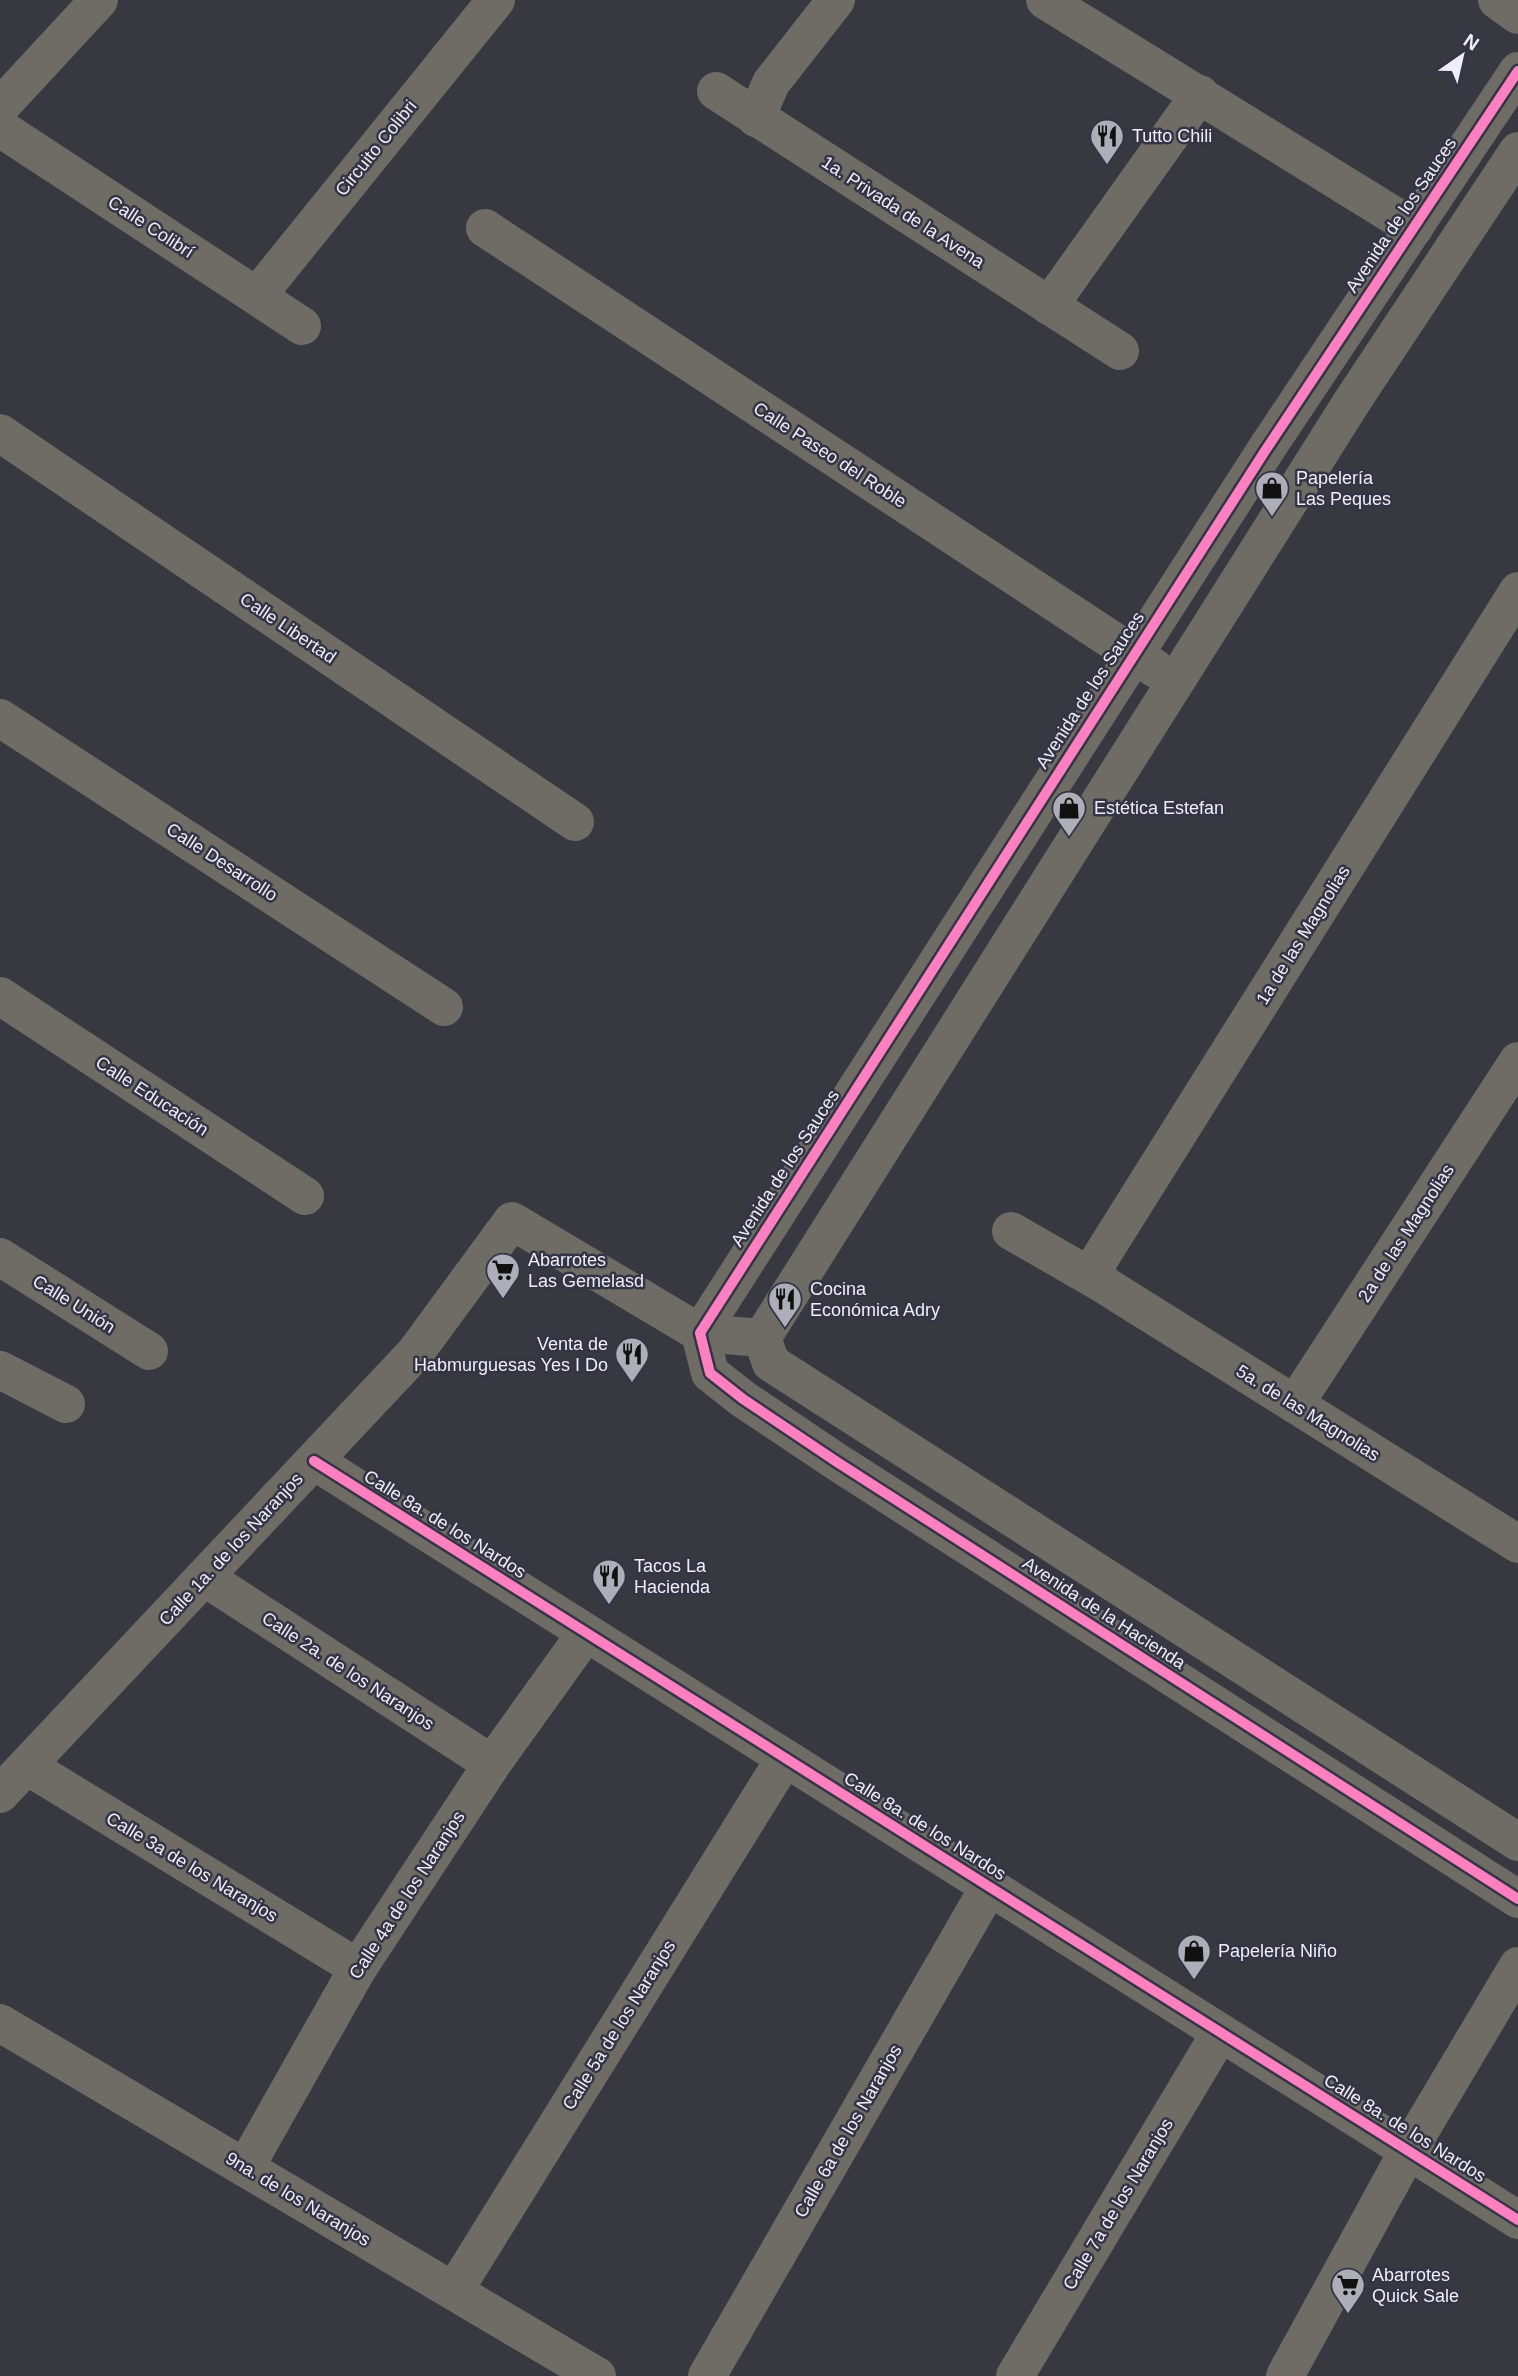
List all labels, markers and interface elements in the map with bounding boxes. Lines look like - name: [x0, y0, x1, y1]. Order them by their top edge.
- north arrow: [1427, 21, 1497, 91]
- text: N: [1460, 30, 1483, 55]
- street label: Circuito Colibri: [331, 96, 421, 200]
- restaurant icon: Tutto Chili: [1088, 117, 1126, 166]
- place label: Tutto Chili: [1132, 126, 1212, 146]
- street label: Avenida de los Sauces: [1342, 134, 1460, 296]
- street label: 1a. Privada de la Avena: [818, 152, 989, 273]
- street label: Calle Colibrí: [104, 192, 198, 262]
- street label: Calle Paseo del Roble: [750, 398, 910, 512]
- place label: Papelería Las Peques: [1296, 468, 1391, 509]
- shop icon: Papelería Las Peques: [1253, 469, 1291, 518]
- street label: Calle Libertad: [236, 589, 340, 667]
- street label: Avenida de los Sauces: [1032, 608, 1148, 772]
- shop icon: Estética Estefan: [1050, 789, 1088, 838]
- place label: Estética Estefan: [1094, 798, 1224, 818]
- street label: Calle Desarrollo: [163, 819, 281, 905]
- street label: 1a de las Magnolias: [1252, 862, 1354, 1008]
- street label: Calle Educación: [92, 1052, 212, 1140]
- street label: Avenida de los Sauces: [727, 1086, 843, 1250]
- street label: 2a de las Magnolias: [1354, 1160, 1458, 1306]
- place label: Abarrotes Las Gemelasd: [528, 1250, 644, 1291]
- supermarket icon: Abarrotes Las Gemelasd: [484, 1251, 522, 1300]
- street label: Calle Unión: [29, 1271, 119, 1337]
- place label: Cocina Económica Adry: [810, 1279, 940, 1320]
- restaurant icon: Cocina Económica Adry: [766, 1280, 804, 1329]
- place label: Venta de Habmurguesas Yes I Do: [414, 1334, 608, 1375]
- restaurant icon: Venta de Habmurguesas Yes I Do: [613, 1335, 651, 1384]
- street label: 5a. de las Magnolias: [1233, 1361, 1383, 1465]
- street label: Calle 8a. de los Nardos: [360, 1466, 530, 1582]
- street label: Calle 1a. de los Naranjos: [155, 1469, 307, 1629]
- street label: Avenida de la Hacienda: [1019, 1553, 1190, 1674]
- place label: Tacos La Hacienda: [634, 1556, 711, 1597]
- restaurant icon: Tacos La Hacienda: [590, 1557, 628, 1606]
- street label: Calle 2a. de los Naranjos: [258, 1608, 438, 1734]
- street label: Calle 8a. de los Nardos: [840, 1768, 1010, 1884]
- street label: Calle 4a de los Naranjos: [345, 1807, 469, 1983]
- street label: Calle 3a de los Naranjos: [103, 1808, 281, 1926]
- shop icon: Papelería Niño: [1175, 1932, 1213, 1981]
- street label: Calle 5a de los Naranjos: [559, 1937, 679, 2113]
- place label: Papelería Niño: [1218, 1941, 1337, 1961]
- street label: Calle 6a de los Naranjos: [790, 2041, 906, 2221]
- street label: Calle 8a. de los Nardos: [1320, 2070, 1490, 2186]
- street label: Calle 7a de los Naranjos: [1059, 2115, 1177, 2293]
- street label: 9na. de los Naranjos: [222, 2148, 374, 2250]
- place label: Abarrotes Quick Sale: [1372, 2265, 1459, 2306]
- supermarket icon: Abarrotes Quick Sale: [1329, 2266, 1367, 2315]

